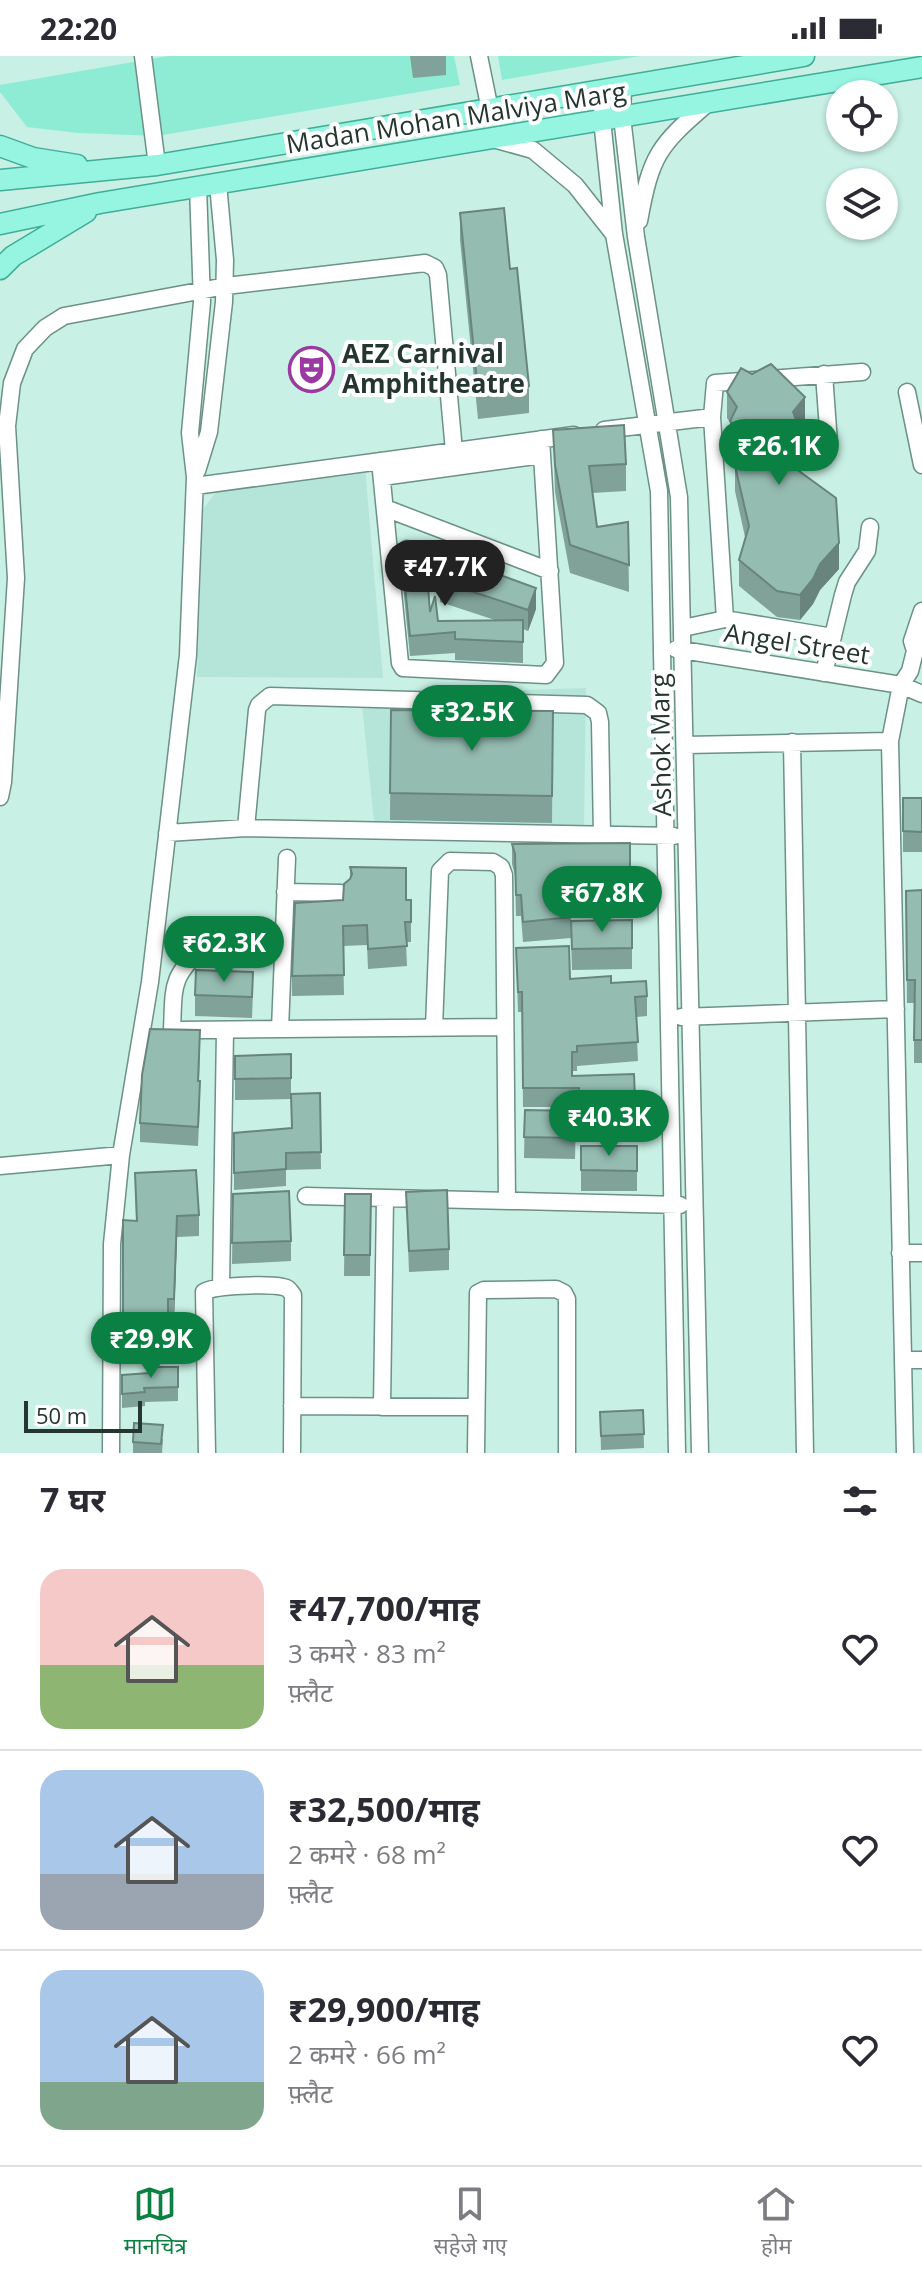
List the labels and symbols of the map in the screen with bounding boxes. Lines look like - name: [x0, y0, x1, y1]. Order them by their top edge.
- street label: Madan Mohan Malviya Marg: [283, 72, 628, 162]
- place label: AEZ Carnival Amphitheatre: [342, 335, 525, 401]
- theatre icon: AEZ Carnival Amphitheatre: [287, 345, 335, 393]
- pin: ₹26.1K: [714, 419, 844, 487]
- pin: ₹47.7K: [380, 540, 510, 608]
- street label: Angel Street: [722, 614, 873, 672]
- street label: Ashok Marg: [641, 673, 679, 817]
- pin: ₹32.5K: [407, 685, 537, 753]
- pin: ₹67.8K: [537, 866, 667, 934]
- pin: ₹62.3K: [159, 916, 289, 984]
- pin: ₹40.3K: [544, 1090, 674, 1158]
- pin: ₹29.9K: [86, 1312, 216, 1380]
- scale bar: [24, 1397, 142, 1433]

